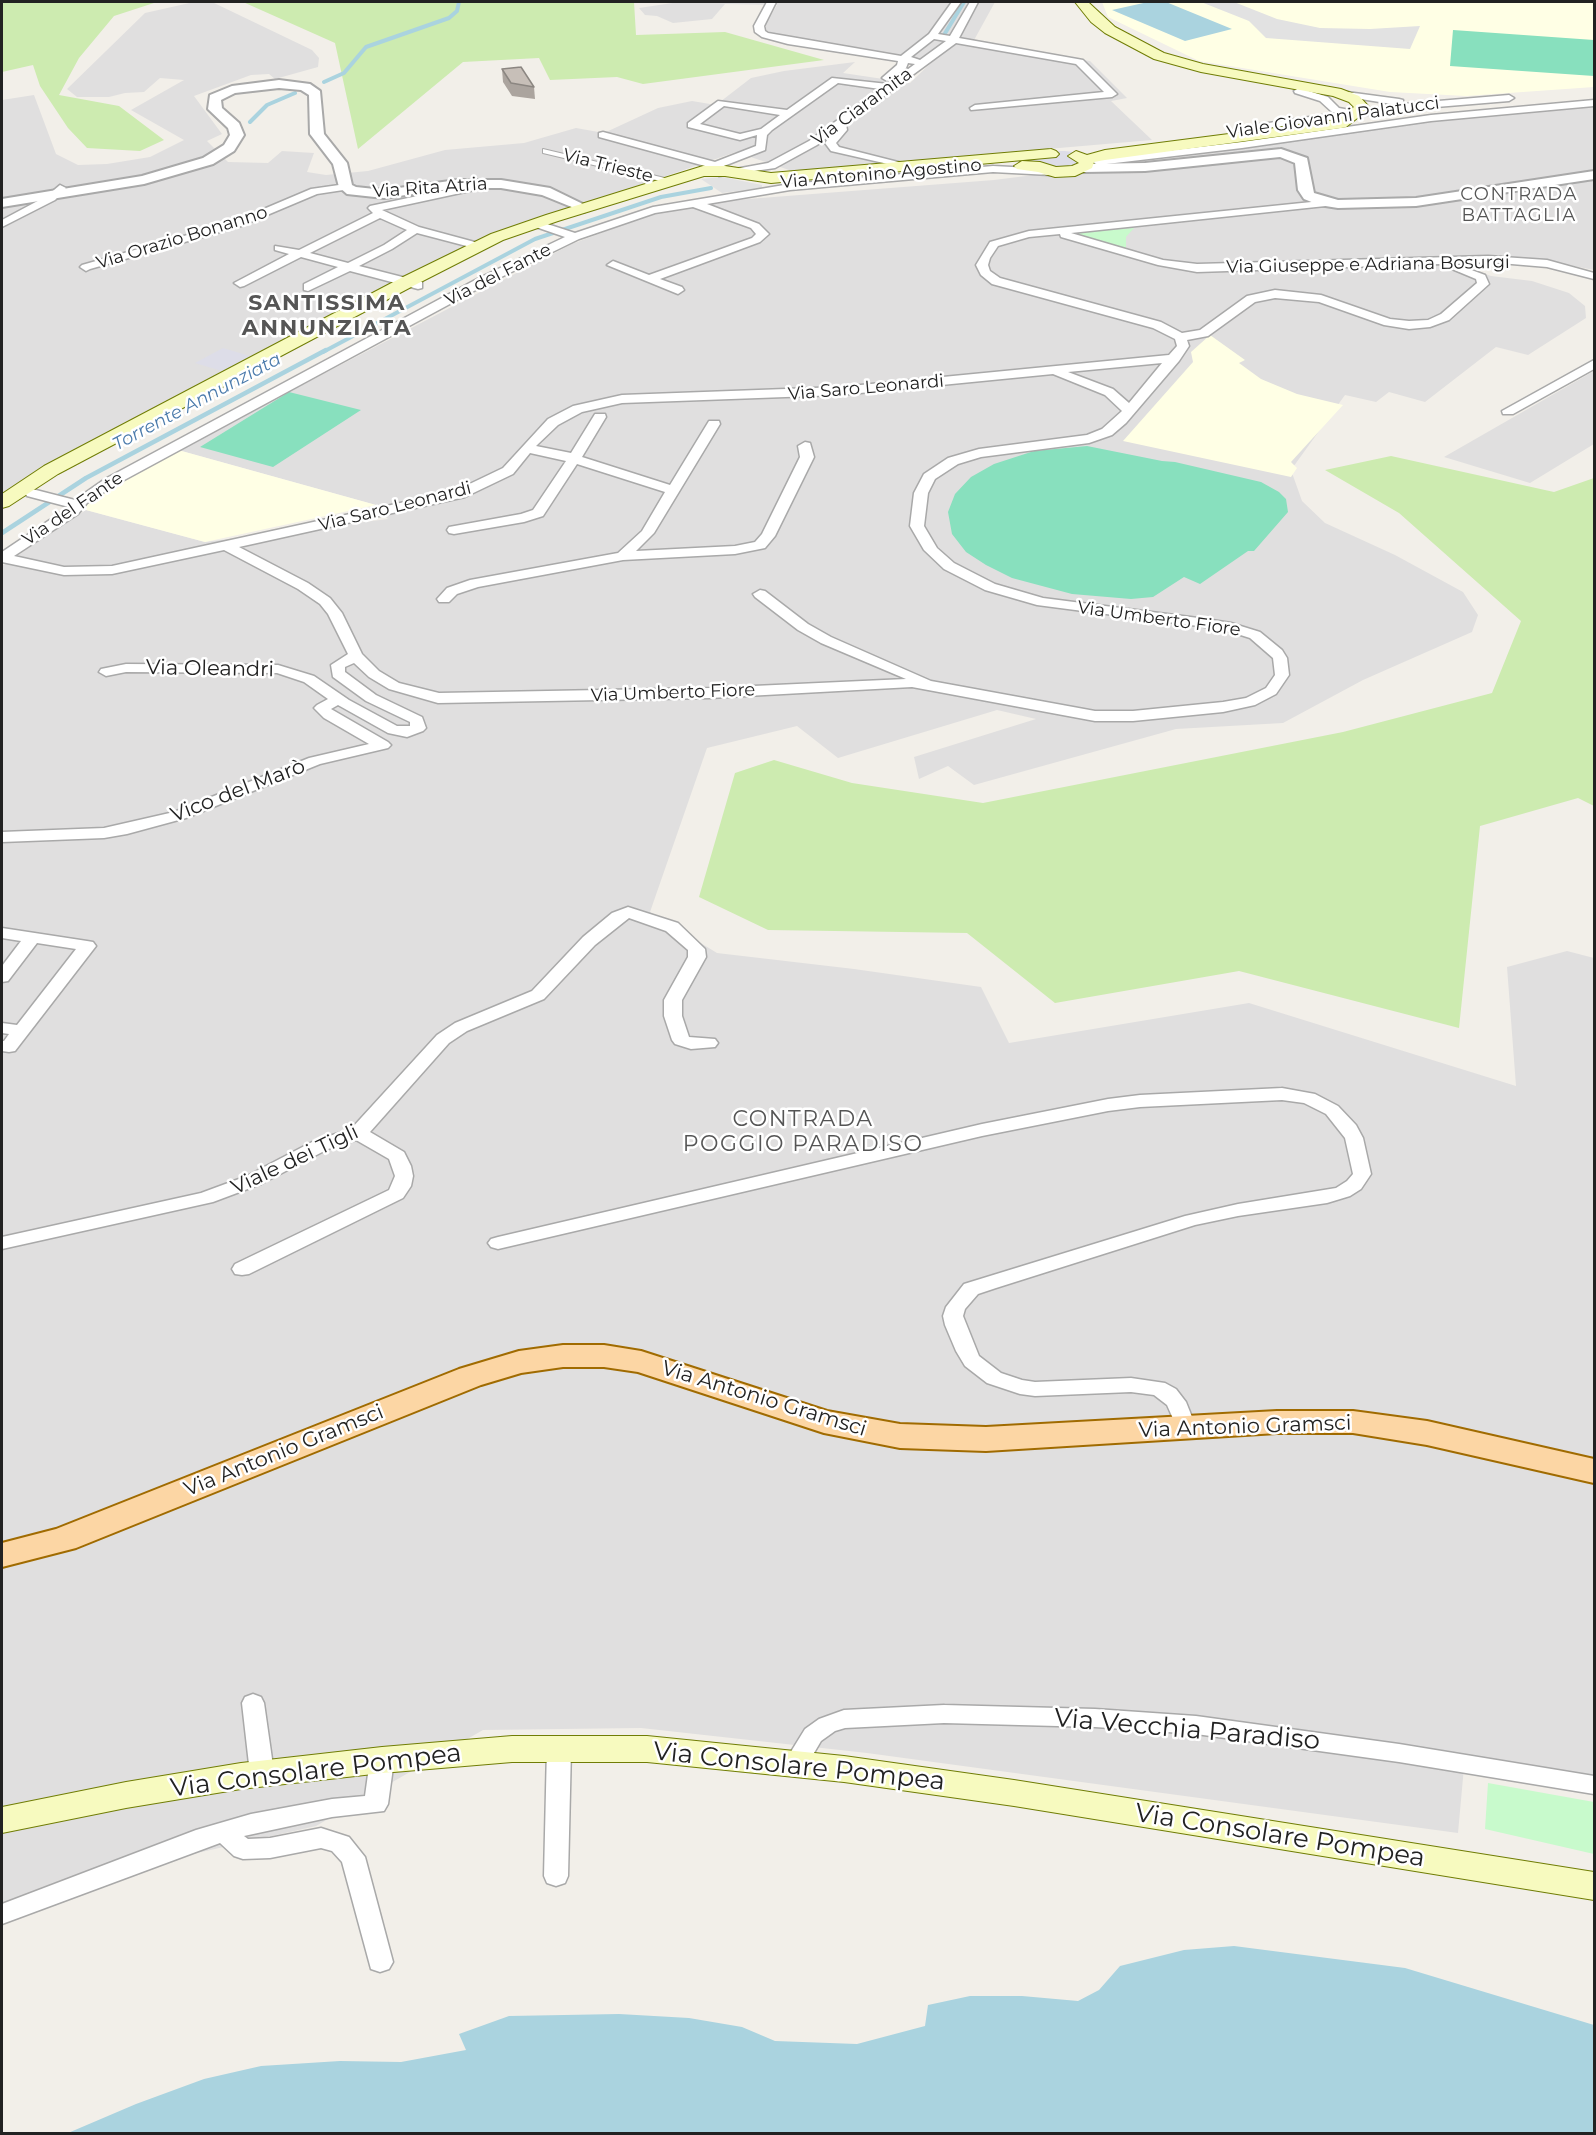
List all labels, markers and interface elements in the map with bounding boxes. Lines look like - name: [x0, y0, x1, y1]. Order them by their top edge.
- street label: Via Ciaramita: [807, 63, 917, 151]
- street label: Viale Giovanni Palatucci: [1225, 92, 1441, 144]
- street label: Via Trieste: [561, 144, 655, 188]
- street label: Via Antonino Agostino: [780, 154, 982, 194]
- street label: Via Rita Atria: [372, 173, 488, 203]
- district label: CONTRADA BATTAGLIA: [1460, 184, 1578, 226]
- street label: Via Orazio Bonanno: [94, 202, 270, 274]
- street label: Via del Fante: [441, 239, 555, 311]
- street label: Via Giuseppe e Adriana Bosurgi: [1226, 252, 1510, 278]
- district label: SANTISSIMA ANNUNZIATA: [242, 291, 412, 342]
- water label: Torrente Annunziata: [109, 349, 285, 455]
- street label: Via Saro Leonardi: [787, 370, 945, 406]
- street label: Via del Fante: [19, 467, 127, 551]
- street label: Via Saro Leonardi: [316, 478, 474, 536]
- street label: Via Umberto Fiore: [1076, 597, 1242, 641]
- street label: Via Oleandri: [146, 655, 274, 683]
- street label: Via Umberto Fiore: [590, 679, 756, 707]
- street label: Vico del Marò: [167, 754, 309, 828]
- district label: CONTRADA POGGIO PARADISO: [683, 1107, 923, 1158]
- street label: Viale dei Tigli: [227, 1120, 363, 1200]
- street label: Via Antonio Gramsci: [659, 1356, 869, 1442]
- street label: Via Antonio Gramsci: [181, 1399, 387, 1503]
- street label: Via Antonio Gramsci: [1138, 1411, 1352, 1443]
- street label: Via Vecchia Paradiso: [1053, 1703, 1321, 1757]
- street label: Via Consolare Pompea: [652, 1736, 946, 1798]
- street label: Via Consolare Pompea: [169, 1738, 463, 1804]
- street label: Via Consolare Pompea: [1133, 1798, 1427, 1874]

